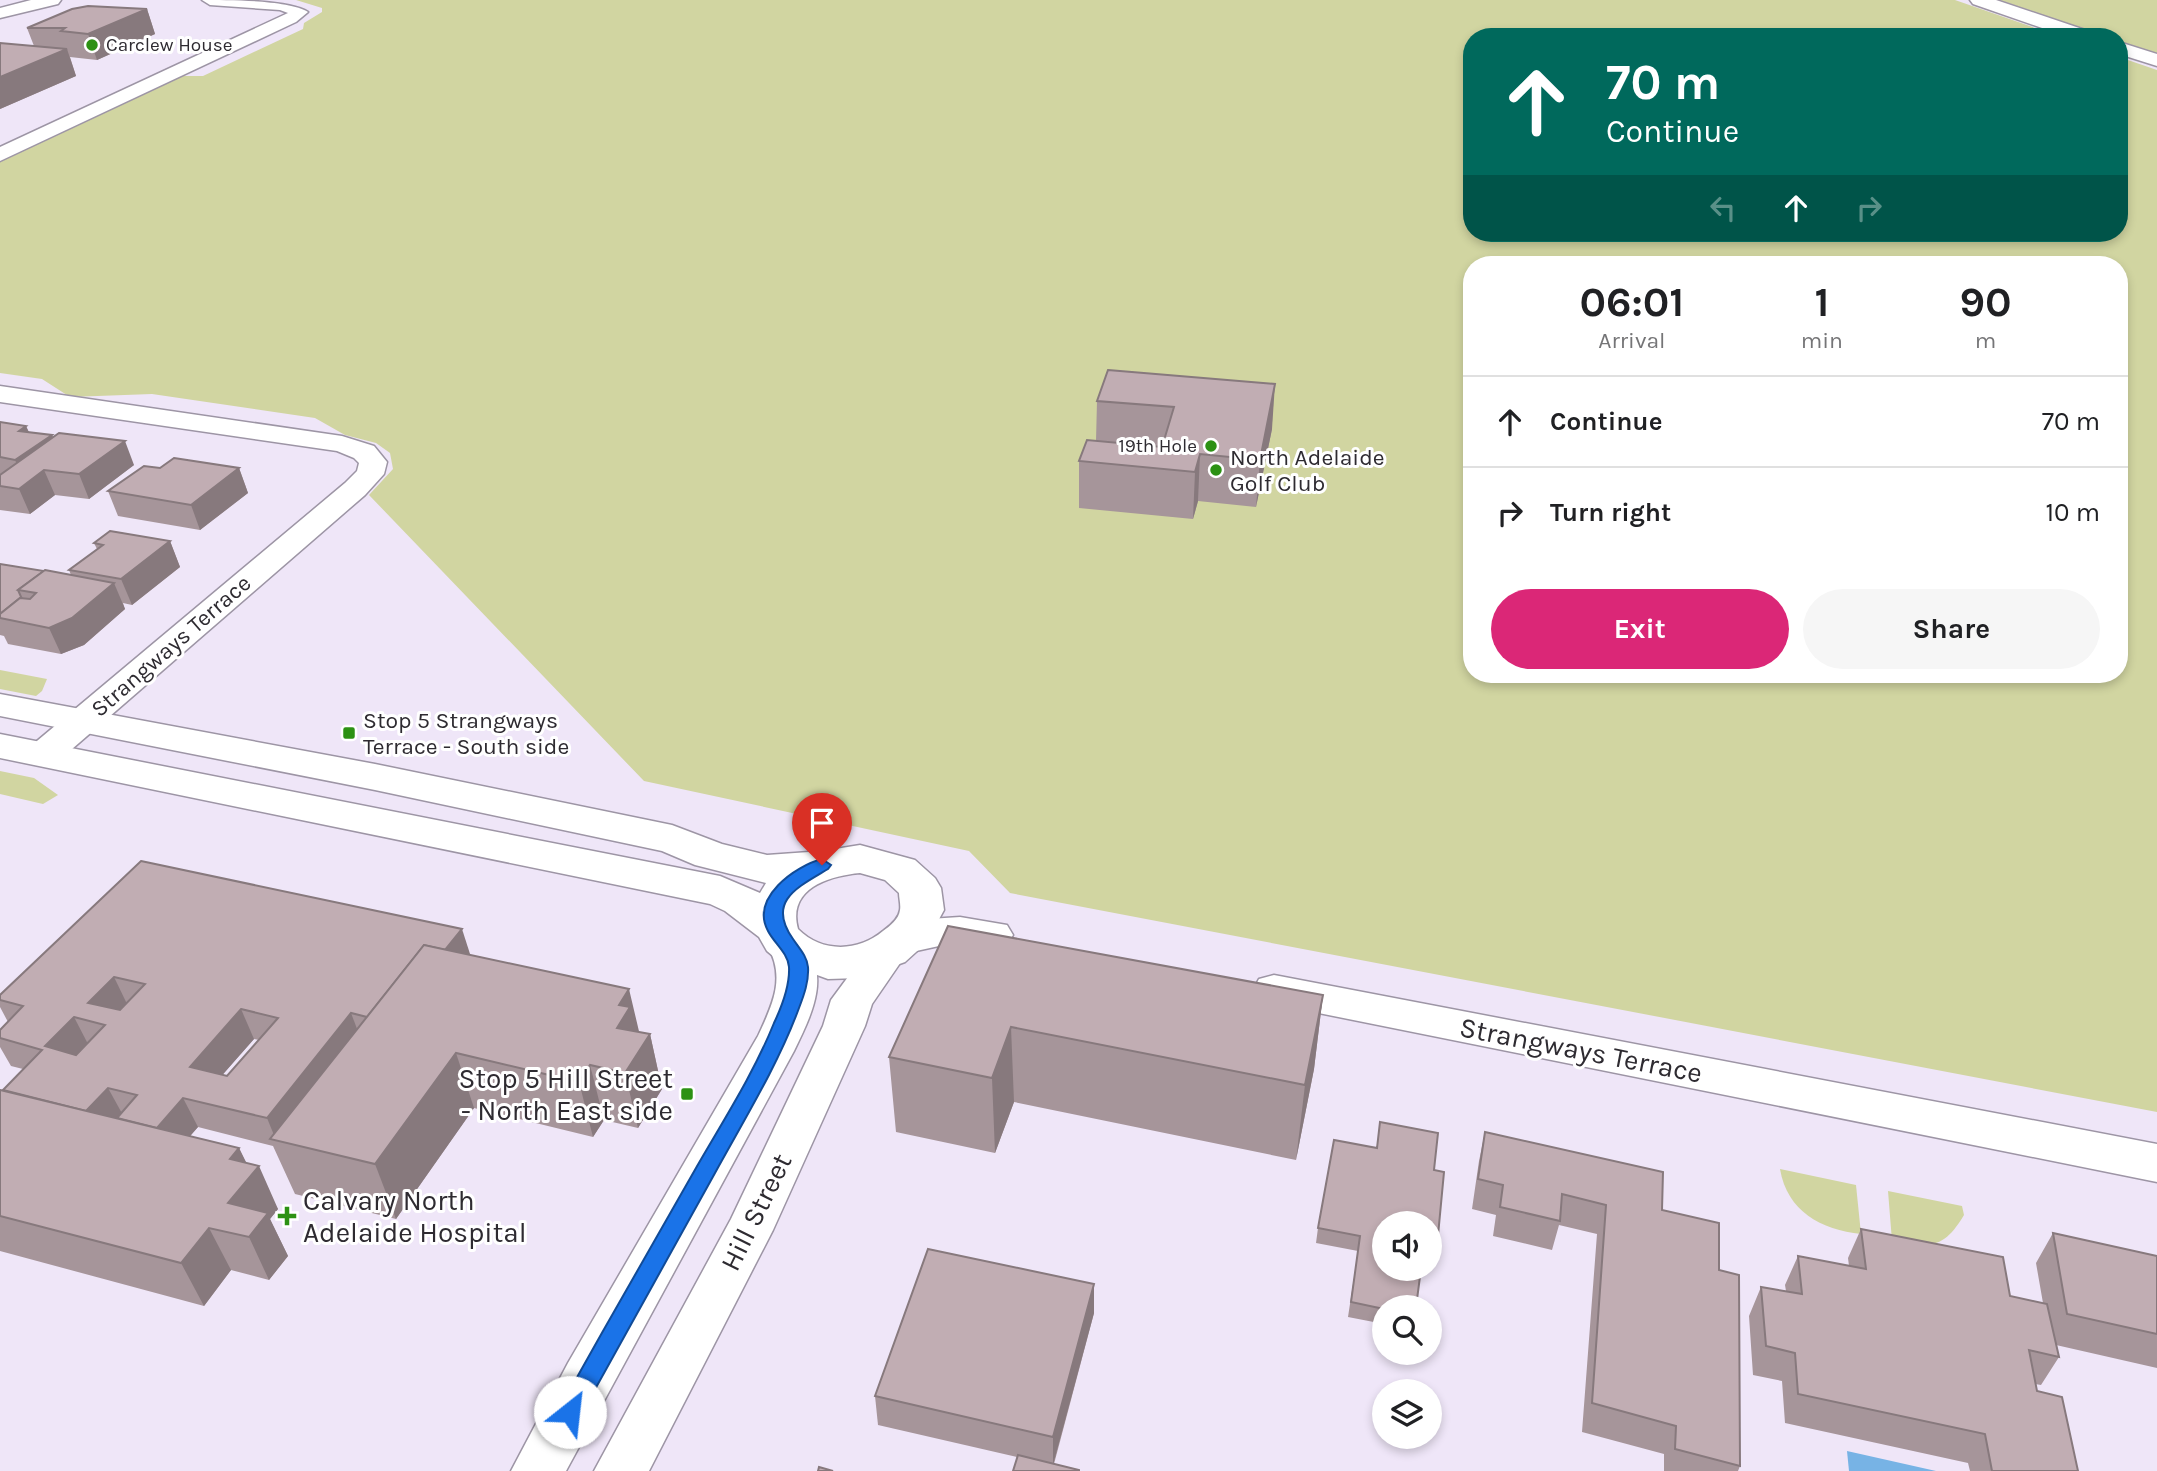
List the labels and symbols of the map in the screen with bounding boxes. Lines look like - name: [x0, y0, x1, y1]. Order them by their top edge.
- place label: Carclew House: [106, 34, 232, 56]
- marker: Carclew House: [84, 37, 100, 53]
- place label: 19th Hole: [1118, 435, 1197, 457]
- marker: 19th Hole: [1203, 438, 1219, 454]
- place label: North Adelaide Golf Club: [1230, 444, 1385, 497]
- marker: North Adelaide Golf Club: [1208, 462, 1224, 478]
- street label: Strangways Terrace: [86, 569, 256, 723]
- place label: Stop 5 Strangways Terrace - South side: [363, 707, 569, 760]
- marker: Stop 5 Strangways Terrace - South side: [341, 725, 357, 741]
- pin: [792, 793, 852, 865]
- street label: Strangways Terrace: [1457, 1010, 1705, 1090]
- place label: Stop 5 Hill Street - North East side: [459, 1062, 673, 1127]
- marker: Stop 5 Hill Street - North East side: [679, 1086, 695, 1102]
- street label: Hill Street: [713, 1148, 799, 1276]
- place label: Calvary North Adelaide Hospital: [303, 1184, 527, 1249]
- marker: Calvary North Adelaide Hospital: [277, 1206, 297, 1226]
- position arrow: [533, 1375, 607, 1449]

